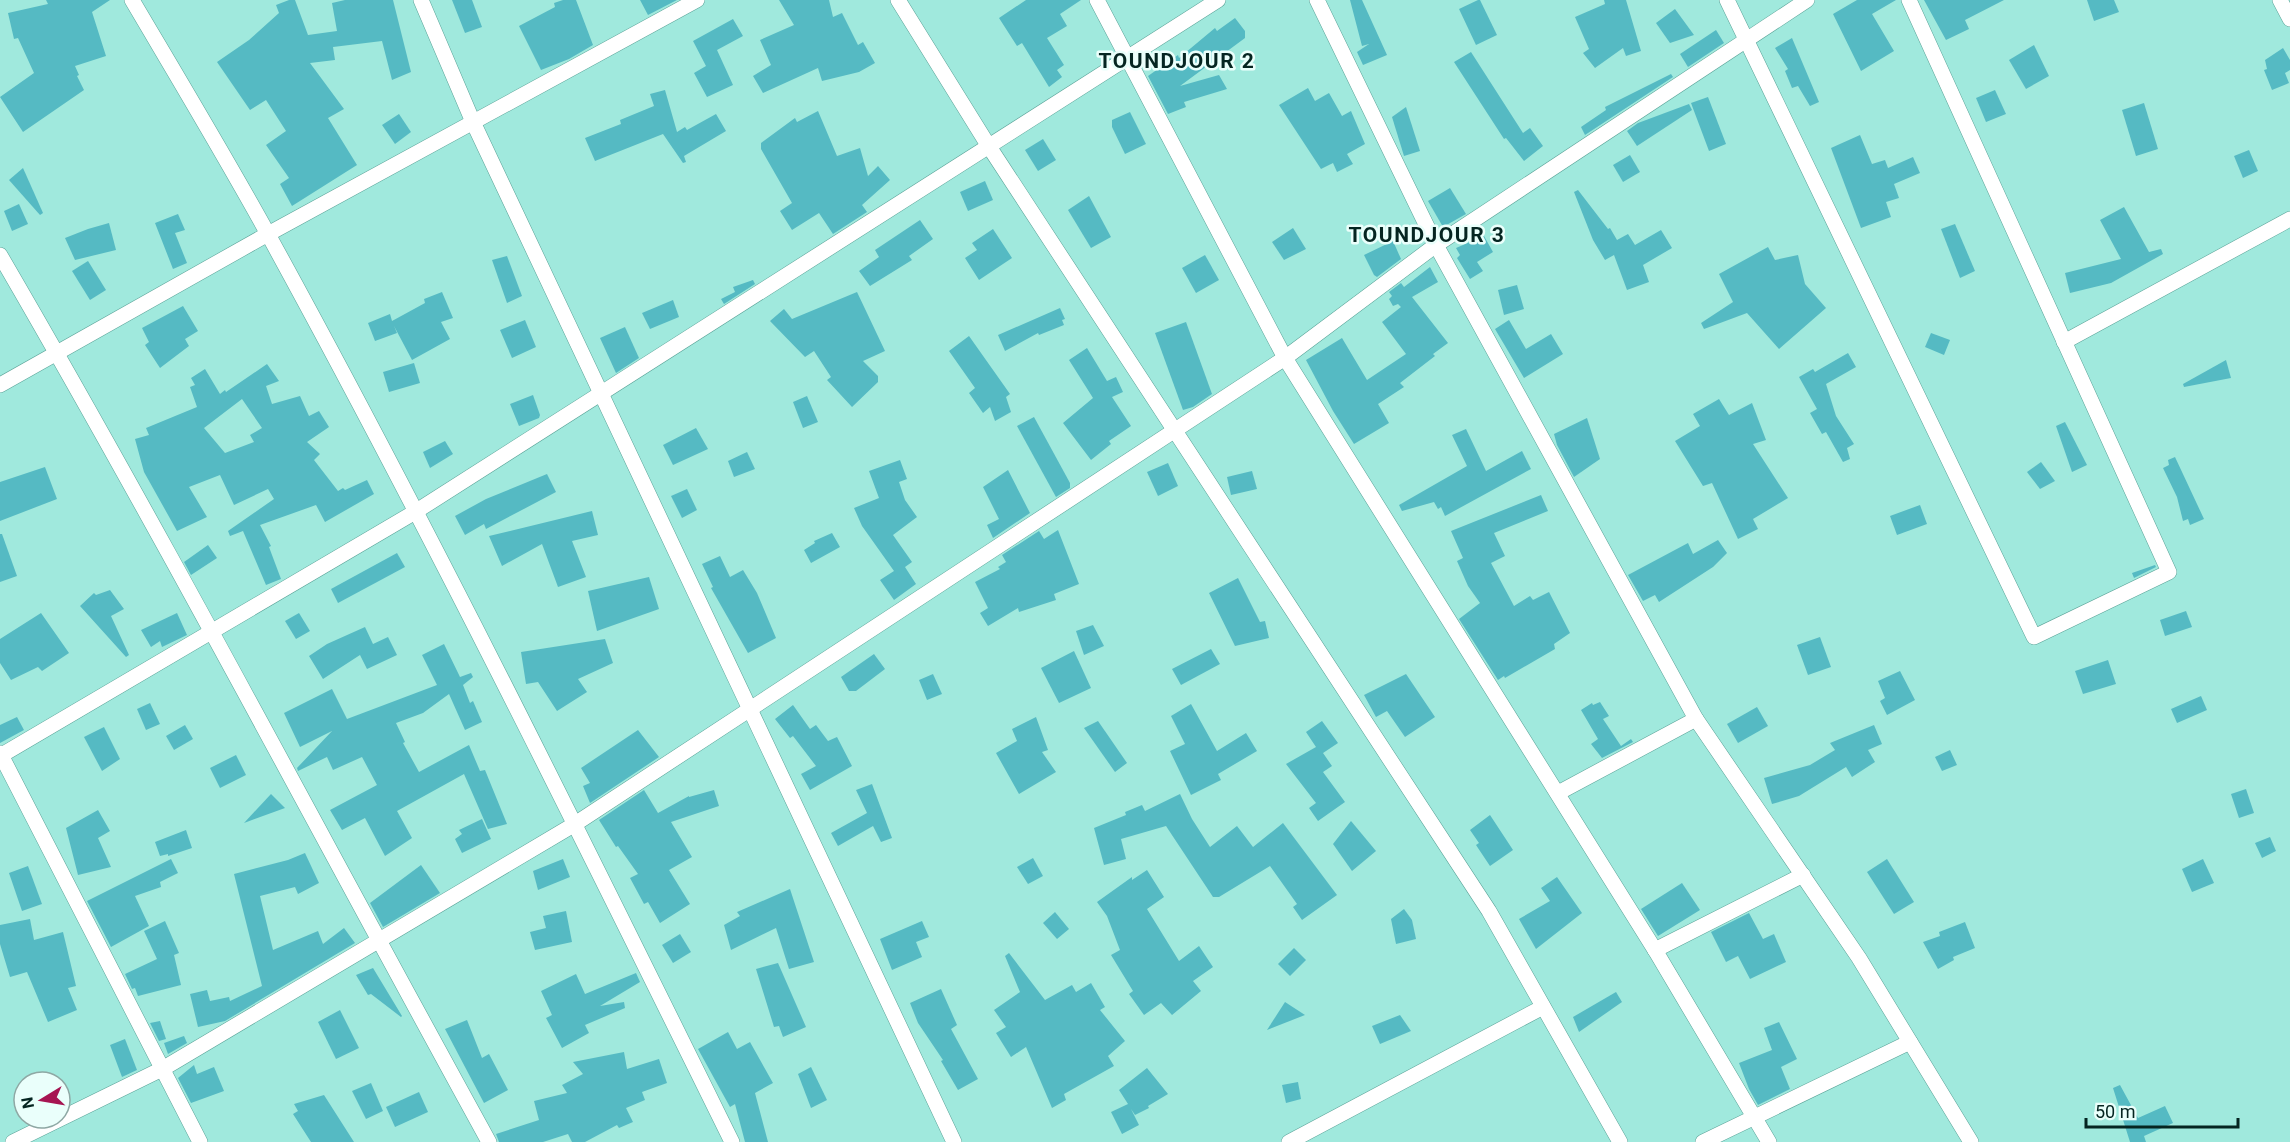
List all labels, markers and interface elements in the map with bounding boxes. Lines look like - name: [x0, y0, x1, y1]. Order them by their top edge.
- district label: TOUNDJOUR 2: [1099, 49, 1255, 73]
- district label: TOUNDJOUR 3: [1349, 223, 1505, 247]
- north arrow: [12, 1070, 72, 1130]
- scale bar: [2086, 1091, 2238, 1129]
- text: N: [17, 1095, 38, 1110]
- text: 50 m: [2095, 1101, 2135, 1122]

